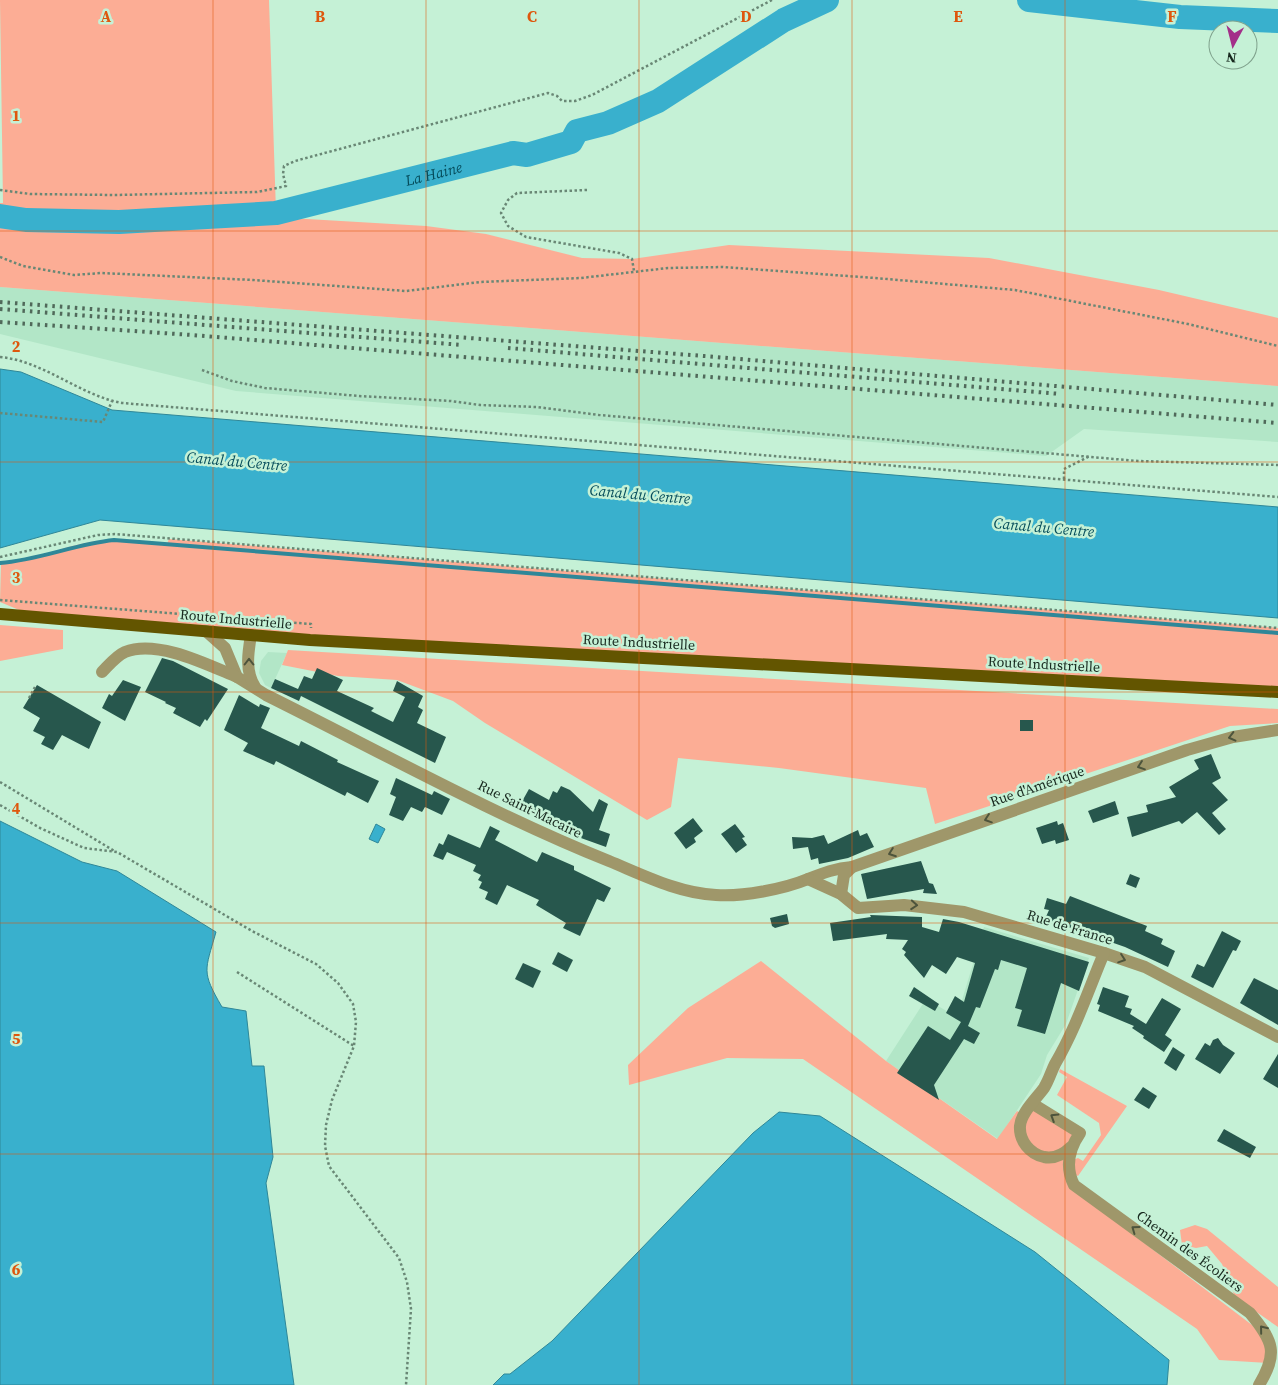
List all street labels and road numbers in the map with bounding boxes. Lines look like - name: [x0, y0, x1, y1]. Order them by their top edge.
- street label: Route Industrielle: [179, 604, 293, 634]
- street label: Route Industrielle: [582, 629, 696, 655]
- street label: Route Industrielle: [987, 651, 1101, 677]
- street label: Rue d'Amérique: [987, 761, 1087, 811]
- street label: Rue Saint-Macaire: [475, 775, 585, 843]
- street label: Rue de France: [1025, 904, 1115, 950]
- street label: Chemin des Écoliers: [1133, 1205, 1247, 1297]

